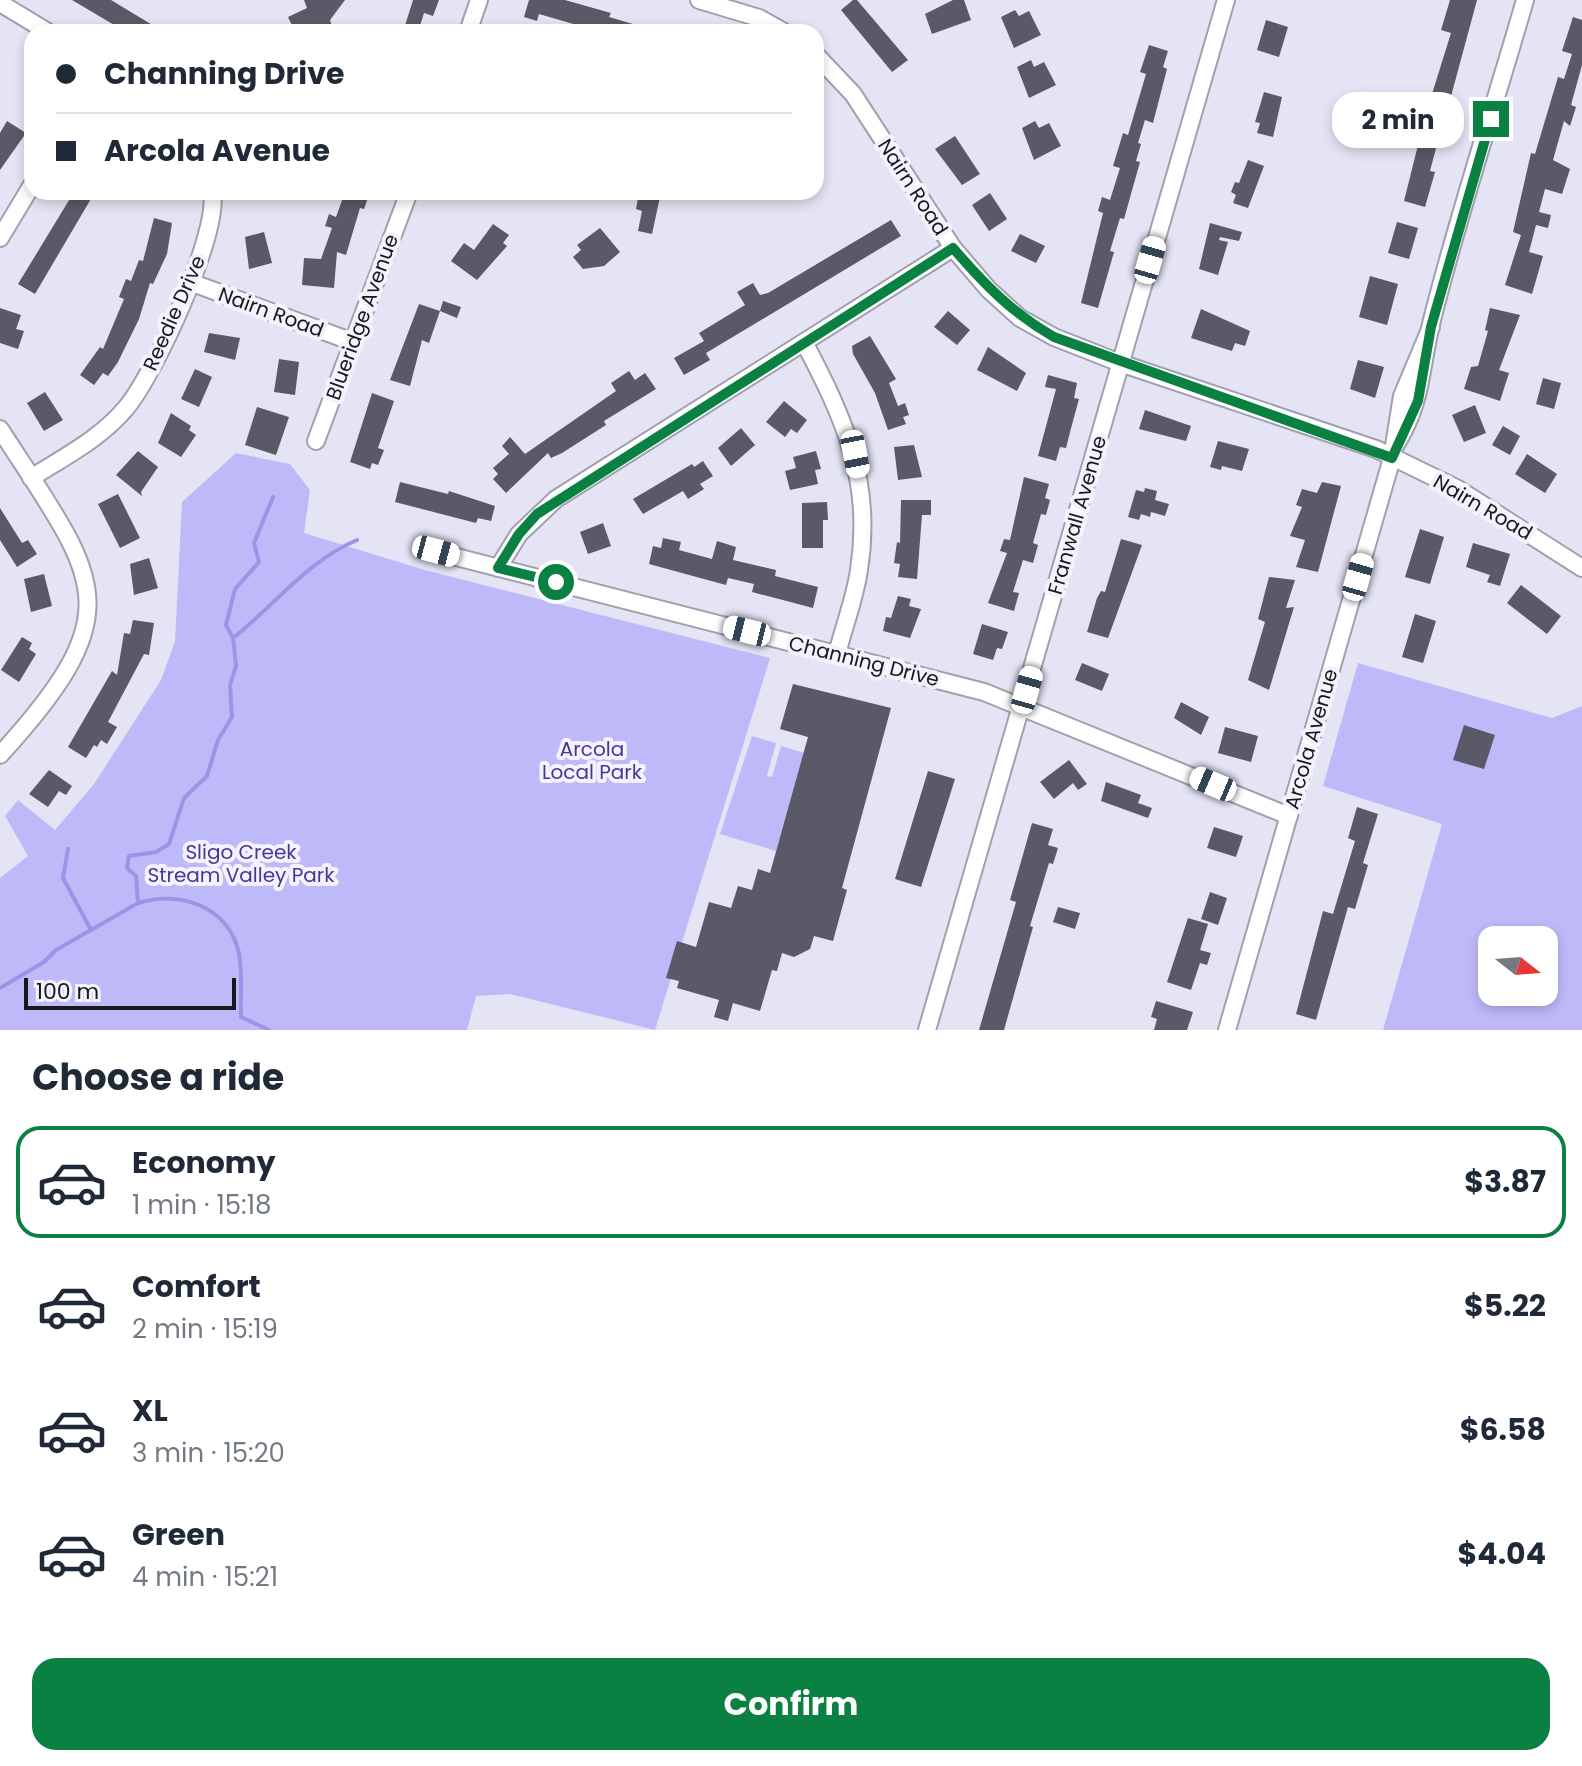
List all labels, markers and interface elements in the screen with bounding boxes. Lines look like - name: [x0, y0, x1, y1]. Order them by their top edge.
- text: Channing Drive: [104, 52, 344, 95]
- callout: 2 min: [1331, 91, 1463, 147]
- route end: [1473, 101, 1509, 137]
- text: 2 min: [1361, 102, 1435, 138]
- text: Arcola Avenue: [104, 129, 330, 172]
- street label: Nairn Road: [871, 133, 955, 241]
- street label: Blueridge Avenue: [319, 230, 405, 404]
- car: [1132, 234, 1168, 286]
- street label: Reedie Drive: [136, 251, 212, 375]
- street label: Nairn Road: [214, 280, 328, 344]
- car: [839, 428, 871, 480]
- street label: Franwall Avenue: [1041, 432, 1113, 598]
- street label: Nairn Road: [1428, 467, 1538, 547]
- car: [410, 533, 462, 569]
- car: [1340, 551, 1376, 603]
- route start: [538, 564, 574, 600]
- car: [721, 614, 773, 648]
- street label: Channing Drive: [786, 629, 942, 693]
- car: [1009, 664, 1045, 716]
- street label: Arcola Avenue: [1278, 666, 1344, 812]
- park label: Arcola Local Park: [542, 735, 643, 786]
- car: [1186, 764, 1240, 804]
- park label: Sligo Creek Stream Valley Park: [147, 838, 335, 889]
- north arrow: [1478, 926, 1558, 1006]
- map controls: [1478, 926, 1558, 1006]
- scale bar: [24, 974, 236, 1010]
- text: 100 m: [36, 976, 99, 1007]
- text: Choose a ride: [32, 1052, 284, 1103]
- text: Economy: [132, 1141, 276, 1184]
- icon: car: [36, 1146, 108, 1218]
- text: $3.87: [1464, 1160, 1546, 1203]
- text: 1 min · 15:18: [132, 1187, 271, 1223]
- text: Comfort: [132, 1265, 261, 1308]
- icon: car: [36, 1270, 108, 1342]
- text: $5.22: [1464, 1284, 1546, 1327]
- text: 2 min · 15:19: [132, 1311, 278, 1347]
- text: XL: [132, 1389, 168, 1432]
- icon: car: [36, 1394, 108, 1466]
- text: $6.58: [1460, 1408, 1546, 1451]
- text: 3 min · 15:20: [132, 1435, 285, 1471]
- text: Green: [132, 1513, 225, 1556]
- icon: car: [36, 1518, 108, 1590]
- text: $4.04: [1458, 1532, 1546, 1575]
- text: 4 min · 15:21: [132, 1559, 278, 1595]
- button: Confirm: [32, 1658, 1550, 1750]

